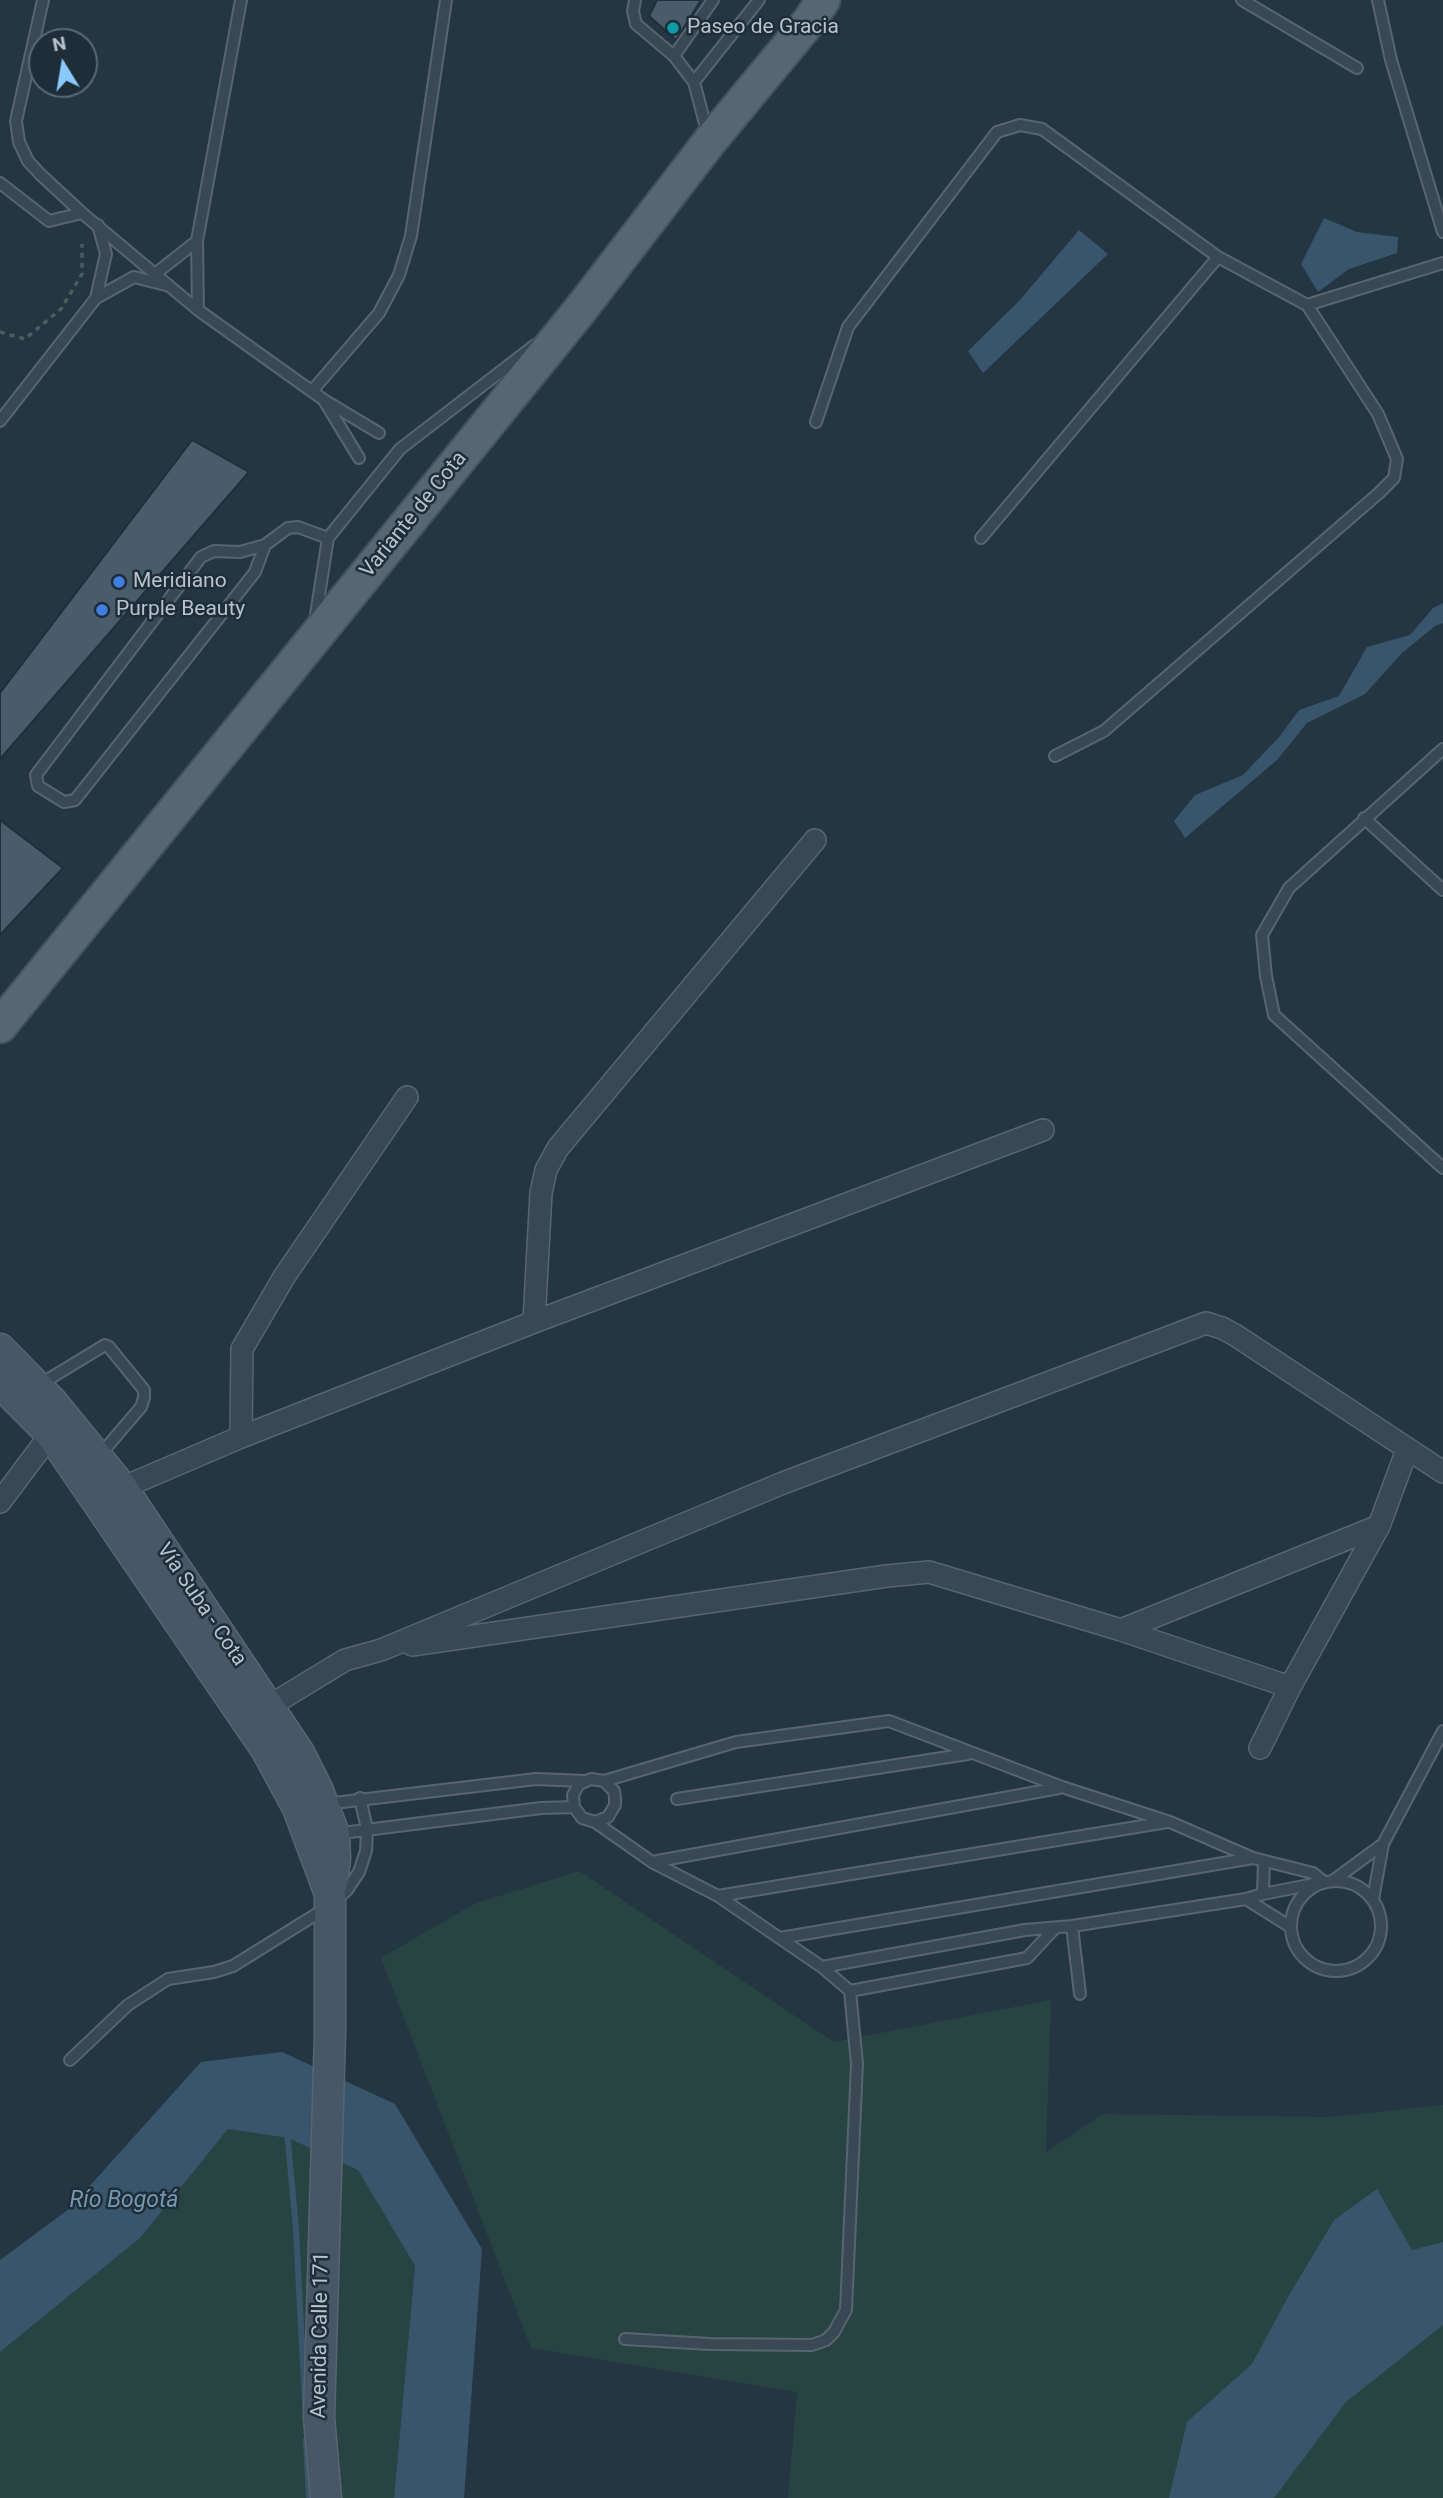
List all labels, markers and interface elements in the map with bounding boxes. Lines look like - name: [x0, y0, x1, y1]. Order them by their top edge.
- place label: Paseo de Gracia: [687, 15, 839, 41]
- marker: Paseo de Gracia: [665, 20, 681, 36]
- north arrow: [28, 28, 98, 98]
- text: N: [51, 31, 68, 56]
- street label: Variante de Cota: [355, 447, 473, 583]
- place label: Meridiano: [133, 569, 227, 595]
- marker: Meridiano: [111, 574, 127, 590]
- place label: Purple Beauty: [116, 597, 245, 623]
- marker: Purple Beauty: [94, 602, 110, 618]
- street label: Vía Suba - Cota: [151, 1539, 251, 1671]
- water label: Río Bogotá: [70, 2187, 178, 2215]
- street label: Avenida Calle 171: [307, 2251, 335, 2419]

